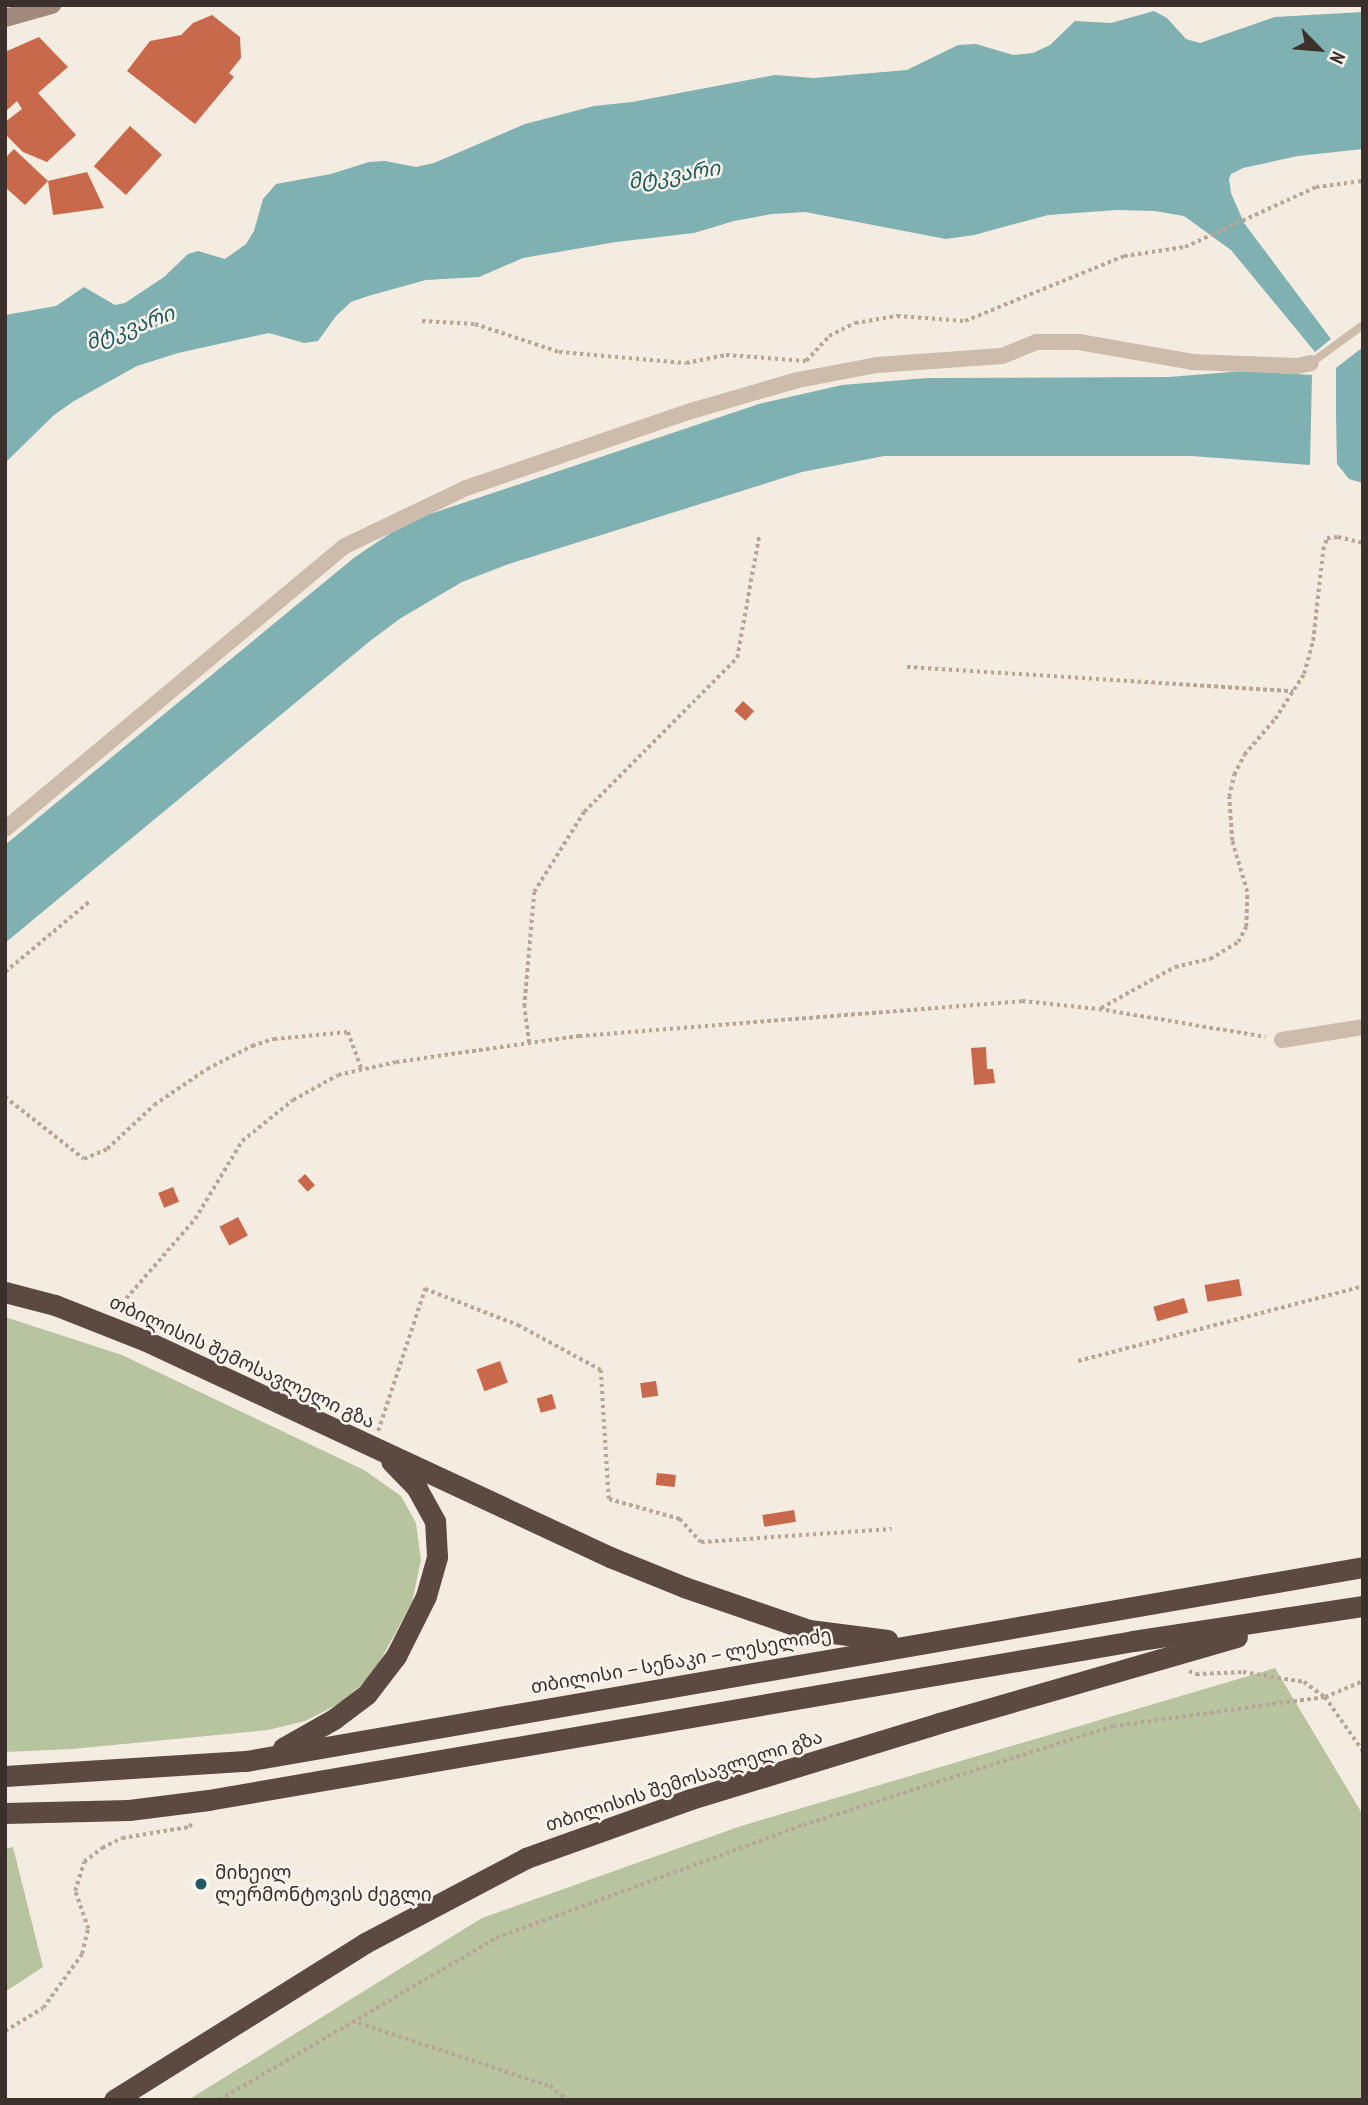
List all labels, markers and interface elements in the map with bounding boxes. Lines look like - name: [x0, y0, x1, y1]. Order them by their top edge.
- north arrow: [1284, 14, 1354, 84]
- text: N: [1325, 48, 1351, 68]
- water label: მტკვარი: [626, 155, 722, 195]
- water label: მტკვარი: [82, 300, 178, 356]
- street label: თბილისის შემოსავლელი გზა: [106, 1290, 378, 1434]
- street label: თბილისი — სენაკი — ლესელიძე: [527, 1623, 835, 1699]
- street label: თბილისის შემოსავლელი გზა: [543, 1725, 825, 1837]
- place label: მიხეილ ლერმონტოვის ძეგლი: [215, 1862, 432, 1906]
- marker: მიხეილ ლერმონტოვის ძეგლი: [193, 1876, 209, 1892]

